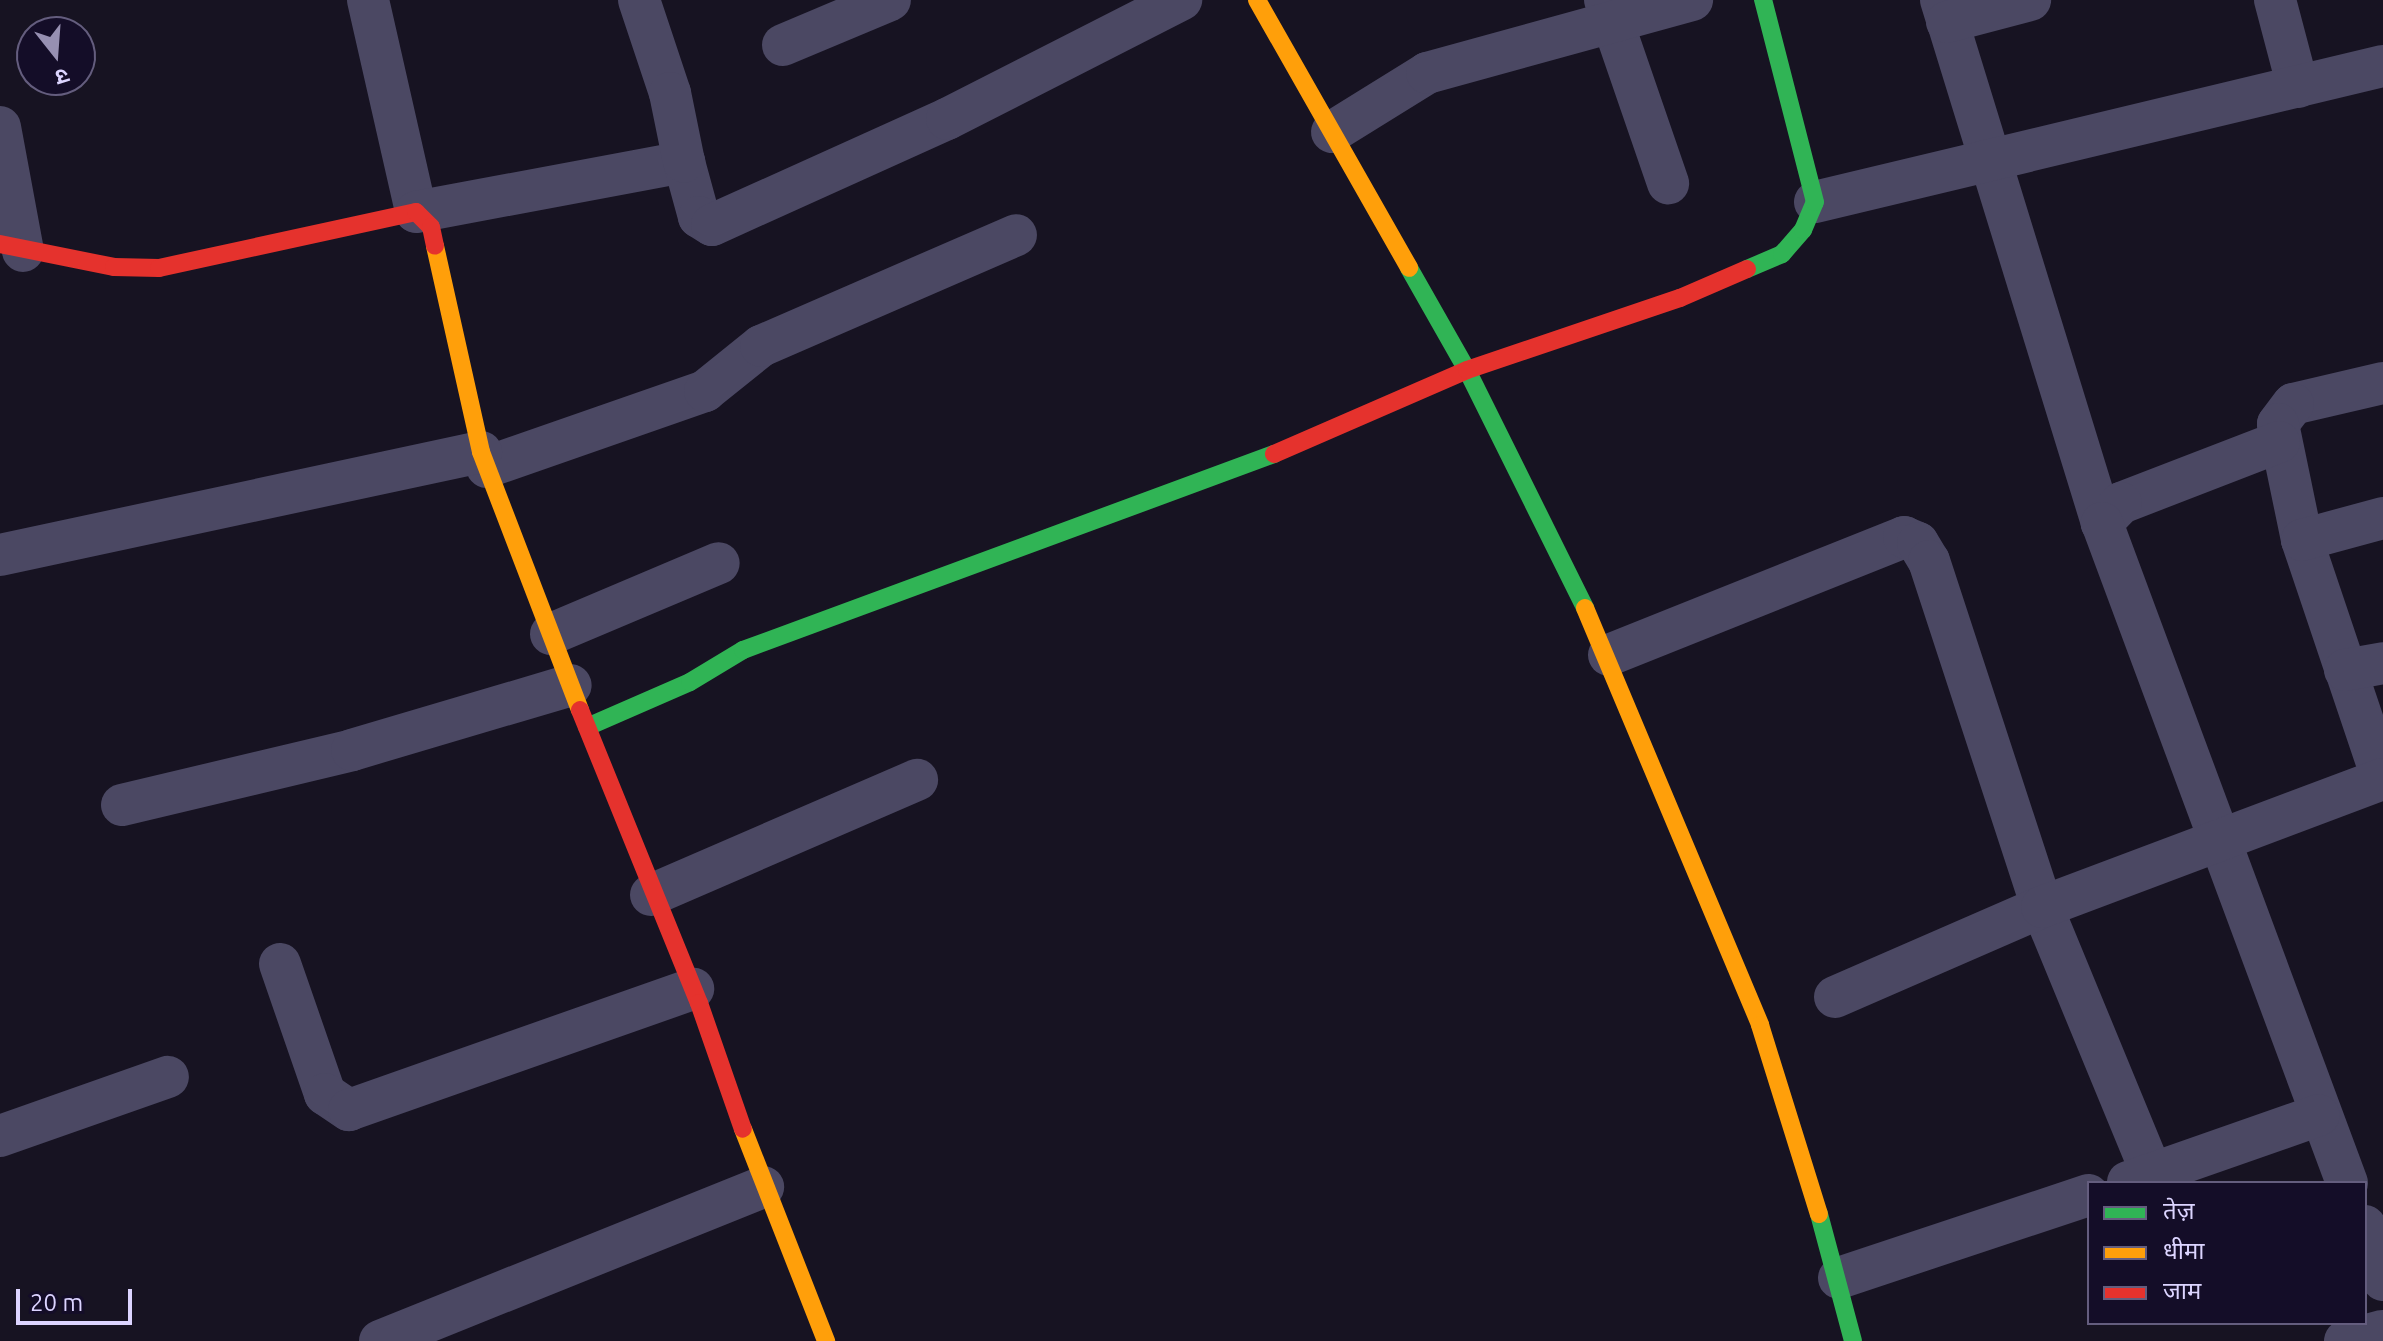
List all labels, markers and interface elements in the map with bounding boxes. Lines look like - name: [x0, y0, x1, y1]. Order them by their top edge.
- north arrow: [16, 16, 96, 96]
- text: उ: [53, 64, 72, 91]
- legend: [2087, 1181, 2367, 1325]
- text: तेज़: [2163, 1197, 2195, 1224]
- text: धीमा: [2163, 1237, 2205, 1264]
- scale bar: [20, 1273, 136, 1323]
- text: जाम: [2163, 1277, 2201, 1304]
- text: 20 m: [30, 1289, 83, 1316]

